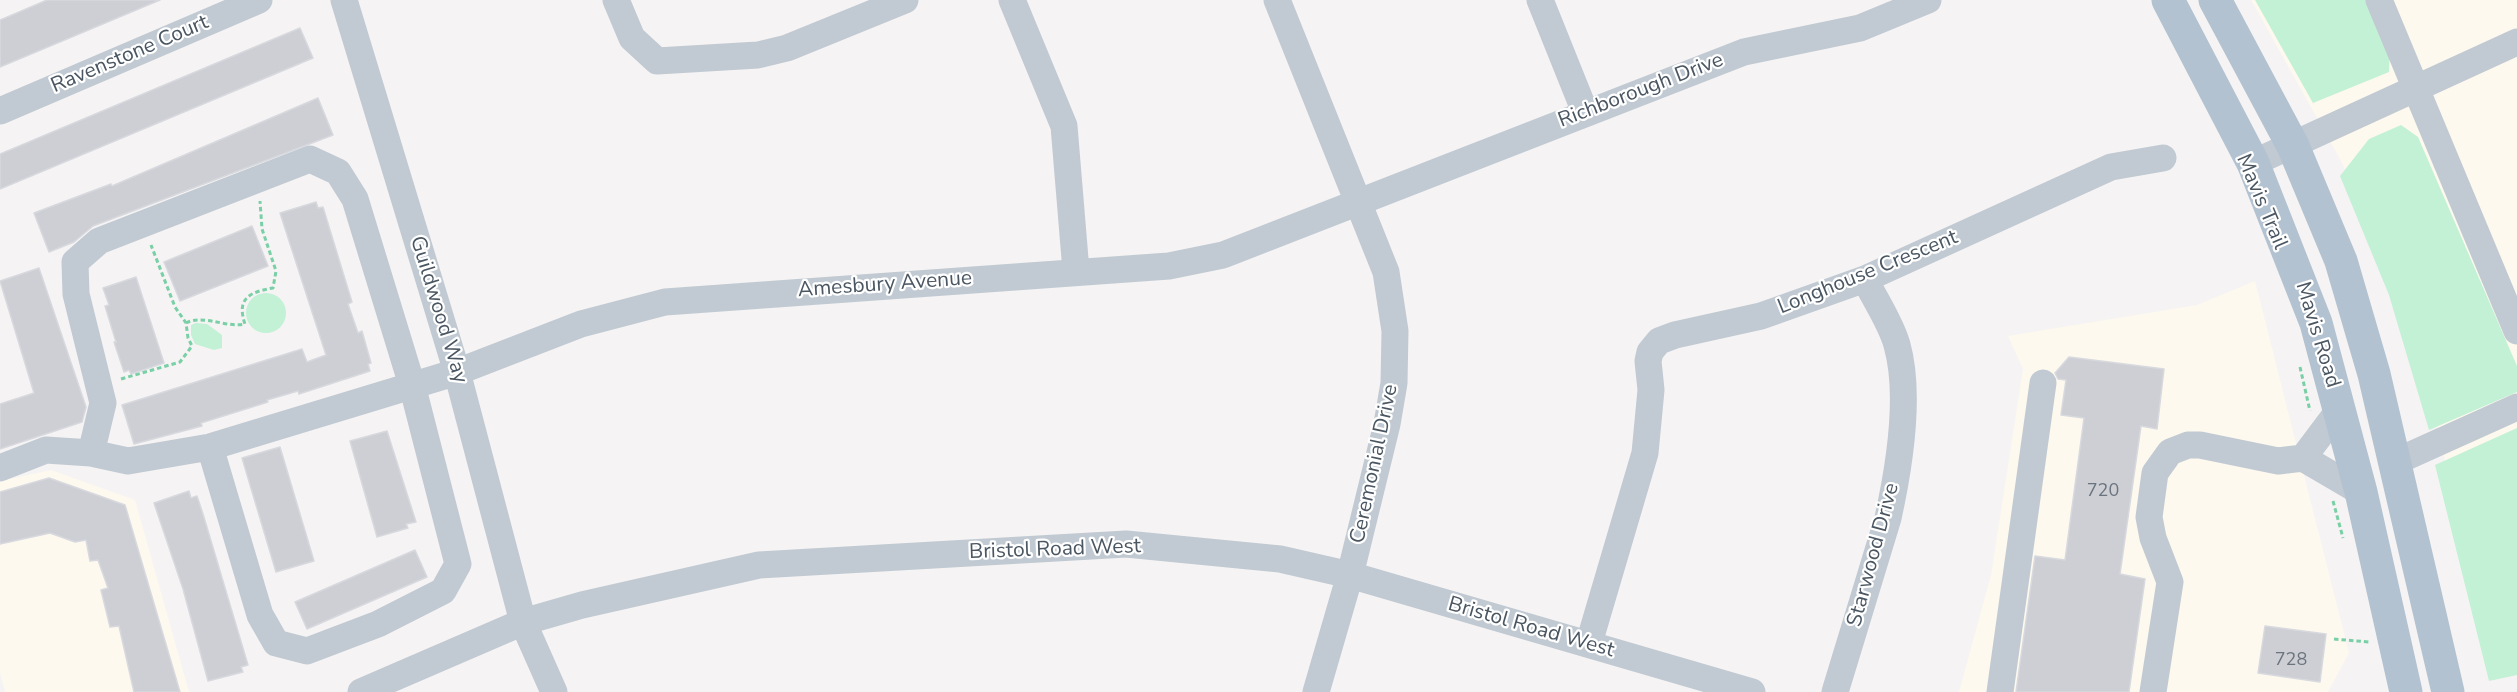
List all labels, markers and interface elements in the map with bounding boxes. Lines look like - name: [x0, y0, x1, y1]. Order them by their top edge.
- street label: Ravenstone Court: [48, 10, 212, 100]
- street label: Richborough Drive: [1555, 48, 1727, 134]
- street label: Mavis Trail: [2230, 151, 2292, 253]
- street label: Longhouse Crescent: [1774, 225, 1962, 321]
- street label: Guildwood Way: [404, 233, 472, 387]
- street label: Amesbury Avenue: [797, 266, 973, 304]
- street label: Mavis Road: [2289, 279, 2345, 391]
- street label: Ceremonial Drive: [1346, 382, 1404, 546]
- street label: Starwood Drive: [1843, 480, 1905, 630]
- house number: 720: [2087, 481, 2119, 503]
- street label: Bristol Road West: [969, 534, 1141, 566]
- street label: Bristol Road West: [1445, 592, 1617, 664]
- house number: 728: [2275, 650, 2307, 672]

